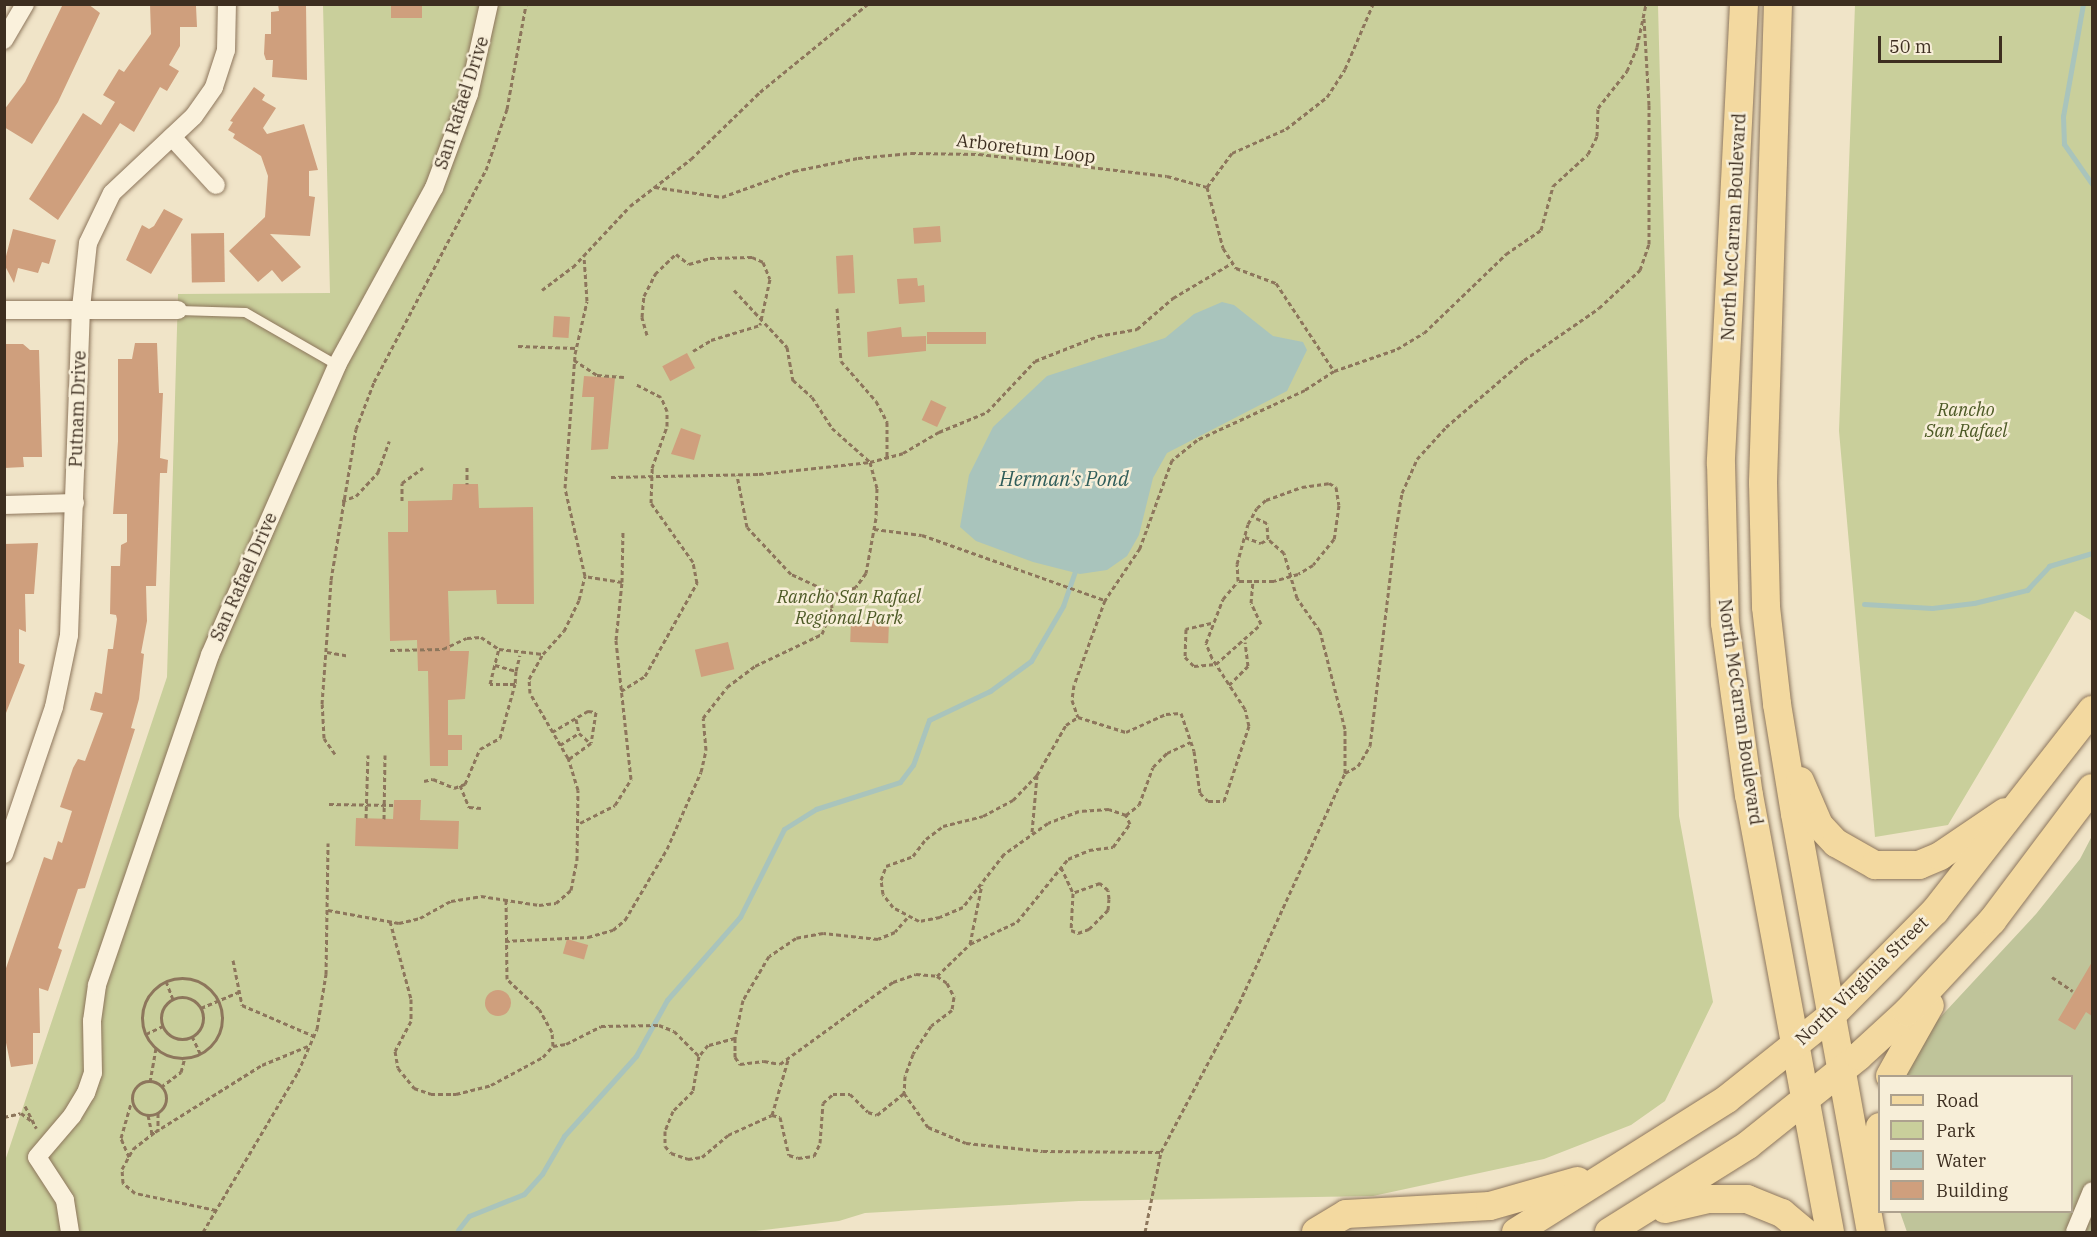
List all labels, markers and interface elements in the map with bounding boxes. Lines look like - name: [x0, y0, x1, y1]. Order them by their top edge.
- scale bar: [1881, 24, 2006, 62]
- street label: San Rafael Drive: [430, 34, 494, 172]
- text: 50 m: [1889, 35, 1932, 58]
- street label: North McCarran Boulevard: [1717, 112, 1751, 342]
- street label: Arboretum Loop: [955, 130, 1097, 168]
- street label: Putnam Drive: [65, 350, 91, 468]
- park label: Rancho San Rafael: [1925, 400, 2007, 442]
- water label: Herman's Pond: [999, 466, 1129, 490]
- street label: San Rafael Drive: [206, 509, 282, 645]
- park label: Rancho San Rafael Regional Park: [777, 587, 921, 630]
- street label: North McCarran Boulevard: [1713, 597, 1767, 827]
- street label: North Virginia Street: [1791, 912, 1933, 1050]
- legend: [1878, 1075, 2073, 1213]
- text: Road: [1936, 1089, 1979, 1112]
- text: Park: [1936, 1119, 1975, 1142]
- text: Water: [1936, 1149, 1986, 1172]
- text: Building: [1936, 1179, 2008, 1202]

